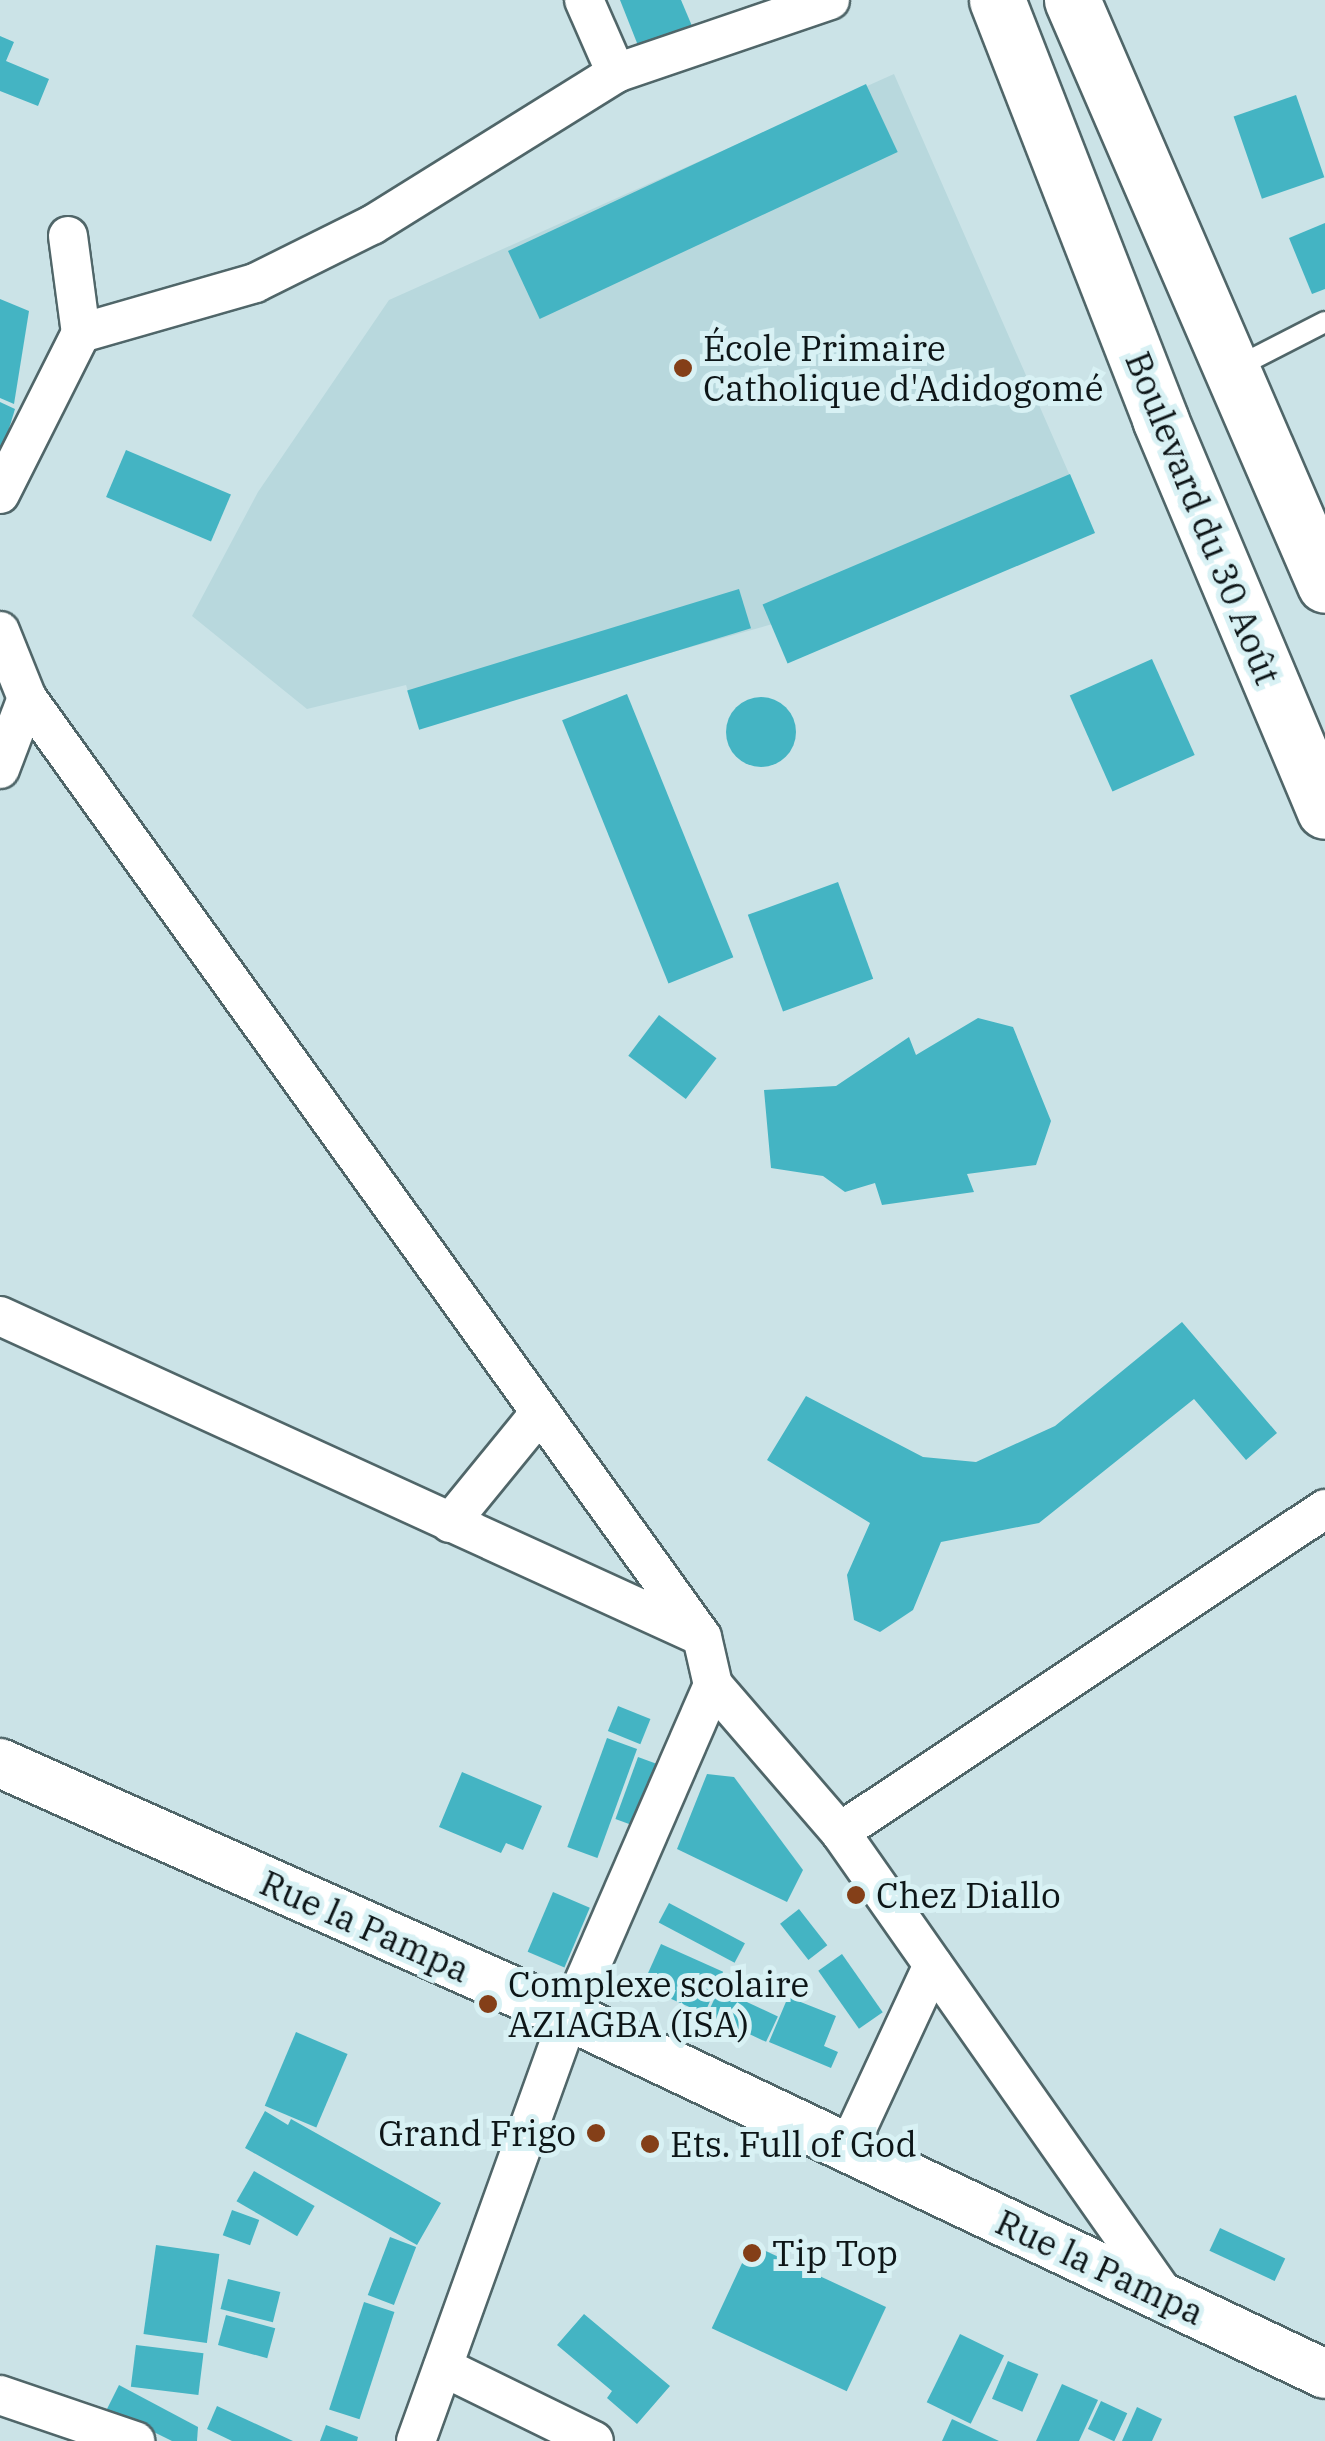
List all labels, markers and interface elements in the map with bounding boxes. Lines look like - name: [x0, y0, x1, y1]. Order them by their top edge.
- place label: École Primaire Catholique d'Adidogomé: [703, 327, 1103, 409]
- street label: Boulevard du 30 Août: [1117, 345, 1289, 691]
- marker: École Primaire Catholique d'Adidogomé: [672, 357, 694, 379]
- street label: Rue la Pampa: [254, 1861, 476, 1991]
- place label: Chez Diallo: [876, 1874, 1061, 1916]
- marker: Chez Diallo: [845, 1884, 867, 1906]
- place label: Complexe scolaire AZIAGBA (ISA): [508, 1963, 809, 2045]
- marker: Complexe scolaire AZIAGBA (ISA): [477, 1993, 499, 2015]
- place label: Grand Frigo: [378, 2112, 576, 2154]
- marker: Grand Frigo: [585, 2122, 607, 2144]
- place label: Ets. Full of God: [670, 2123, 917, 2165]
- marker: Ets. Full of God: [639, 2133, 661, 2155]
- street label: Rue la Pampa: [989, 2201, 1211, 2333]
- place label: Tip Top: [772, 2232, 898, 2274]
- marker: Tip Top: [741, 2242, 763, 2264]

